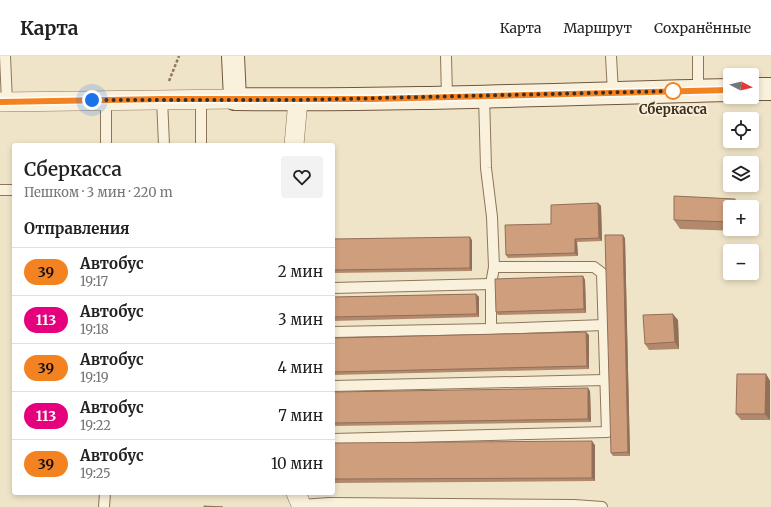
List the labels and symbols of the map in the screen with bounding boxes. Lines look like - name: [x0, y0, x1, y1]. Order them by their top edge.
- north arrow: [723, 68, 759, 104]
- marker: Сберкасса: [664, 82, 682, 100]
- your location: [82, 90, 102, 110]
- place label: Сберкасса: [639, 101, 707, 118]

